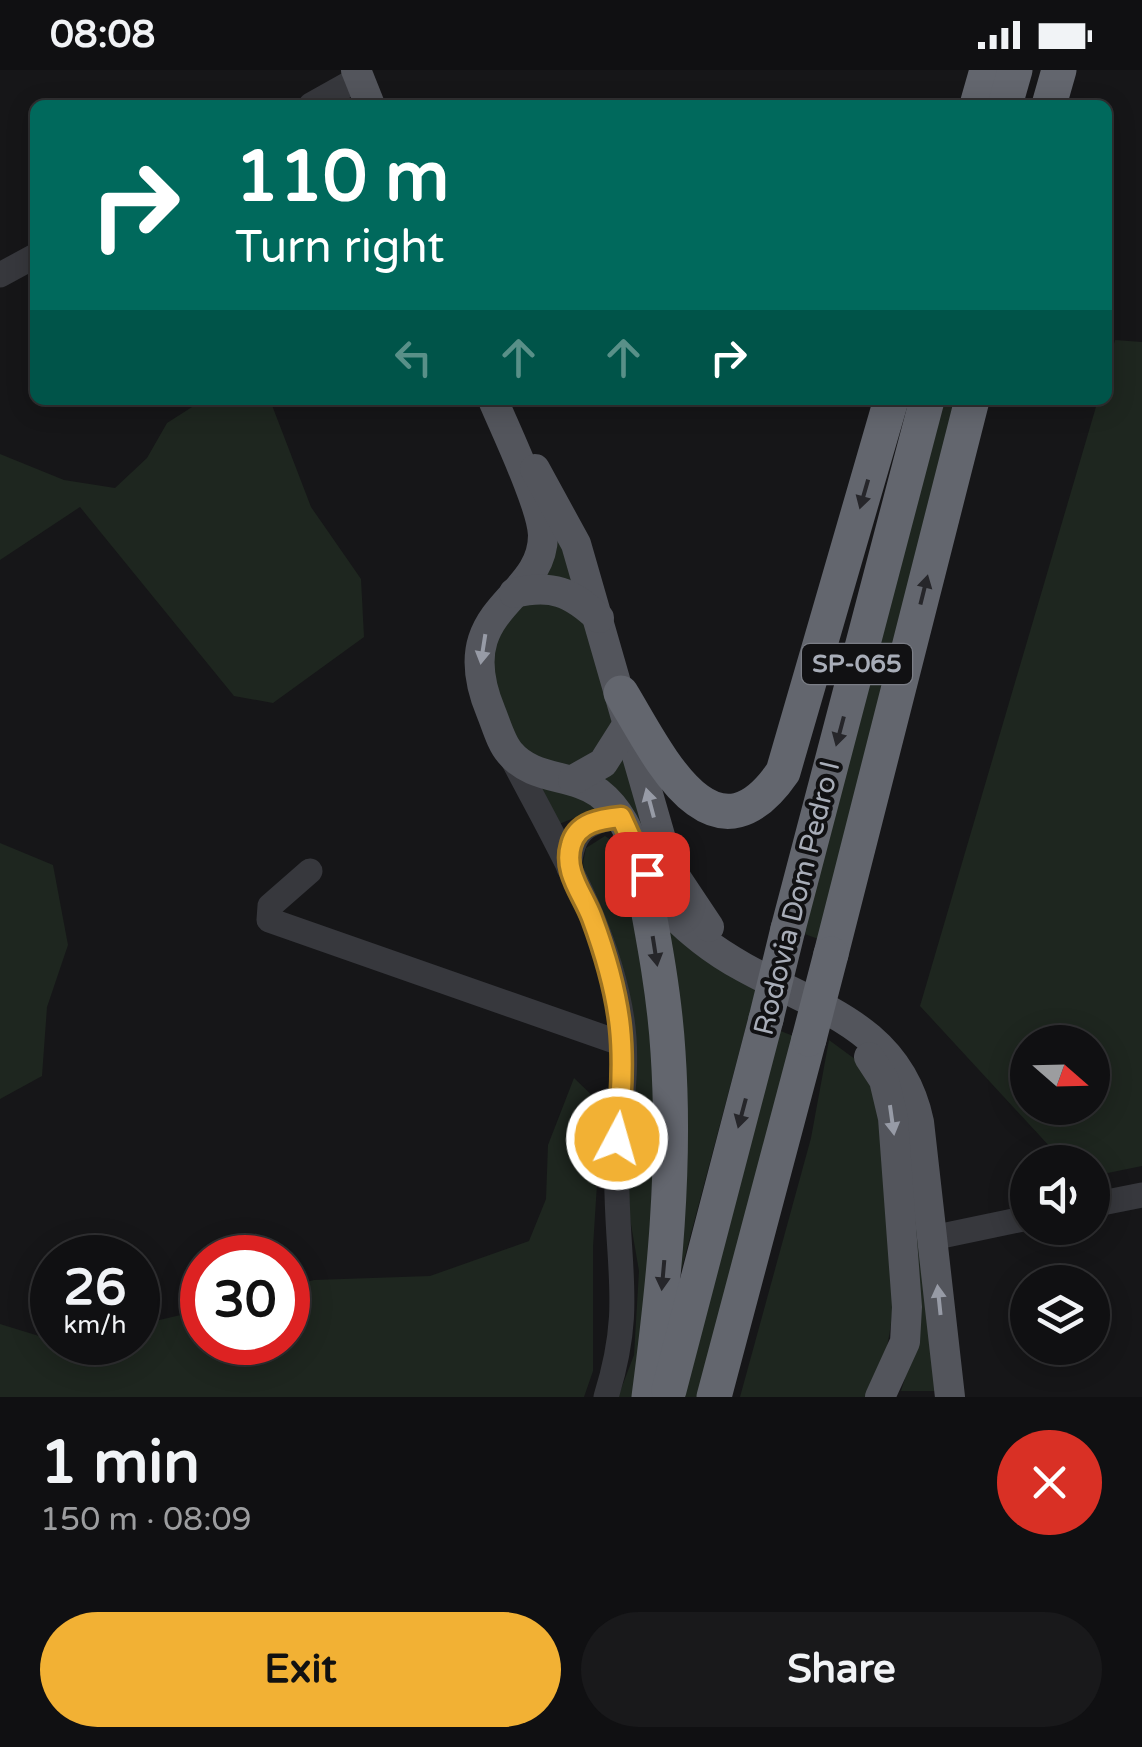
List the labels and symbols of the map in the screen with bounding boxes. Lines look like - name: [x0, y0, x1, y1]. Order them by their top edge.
- one-way arrow: [856, 479, 871, 509]
- one-way arrow: [916, 574, 932, 605]
- one-way arrow: [475, 634, 490, 665]
- road number: SP-065: [802, 644, 912, 684]
- one-way arrow: [831, 716, 847, 747]
- street label: Rodovia Dom Pedro I: [746, 757, 848, 1039]
- one-way arrow: [642, 787, 658, 818]
- pin: [605, 832, 690, 917]
- one-way arrow: [647, 936, 663, 967]
- north arrow: [1010, 1025, 1110, 1125]
- position arrow: [565, 1087, 669, 1191]
- one-way arrow: [733, 1098, 749, 1129]
- one-way arrow: [885, 1105, 901, 1137]
- speed limit sign: 30: [180, 1235, 310, 1365]
- one-way arrow: [655, 1260, 671, 1291]
- one-way arrow: [930, 1284, 946, 1316]

